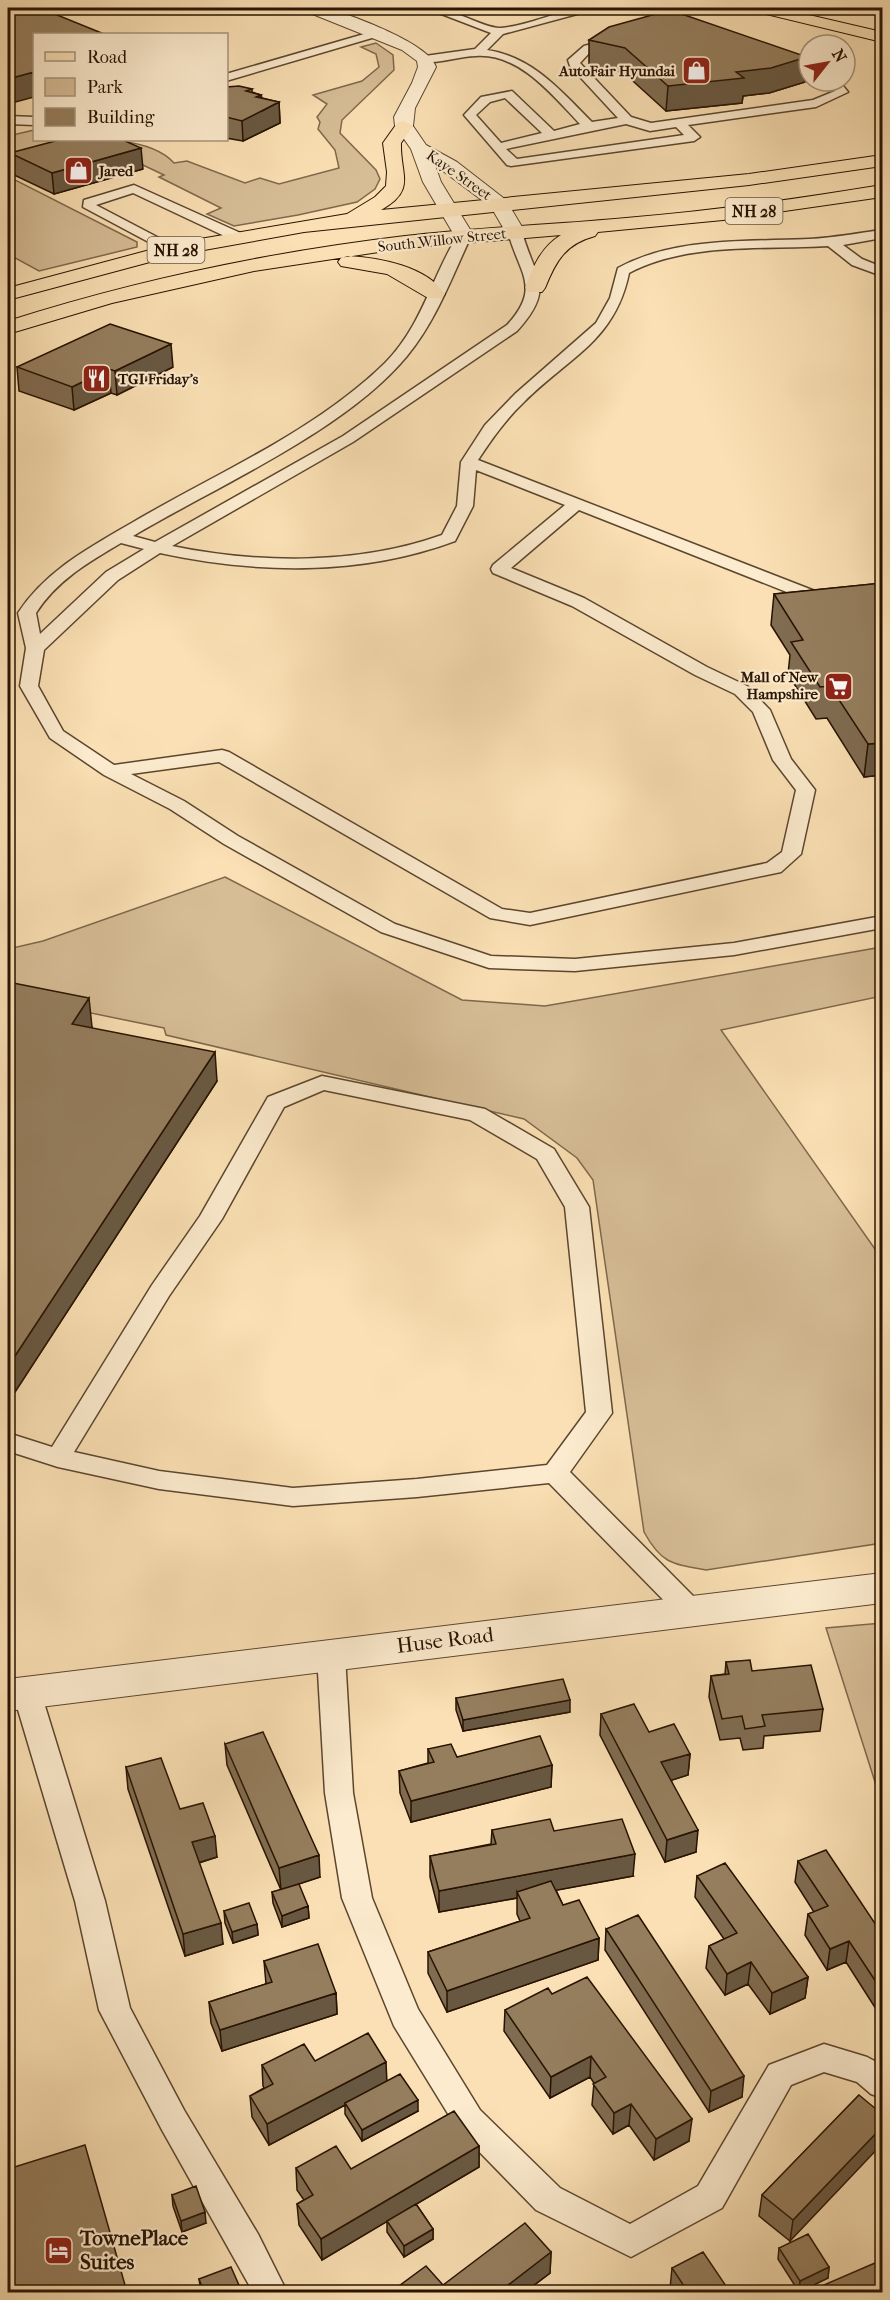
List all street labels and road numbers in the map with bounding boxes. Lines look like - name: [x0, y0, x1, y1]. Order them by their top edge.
- street label: Kaye Street: [423, 146, 496, 204]
- road number: NH 28: [726, 198, 783, 224]
- street label: South Willow Street: [377, 224, 508, 256]
- road number: NH 28: [148, 237, 204, 263]
- street label: Huse Road: [395, 1622, 495, 1658]

